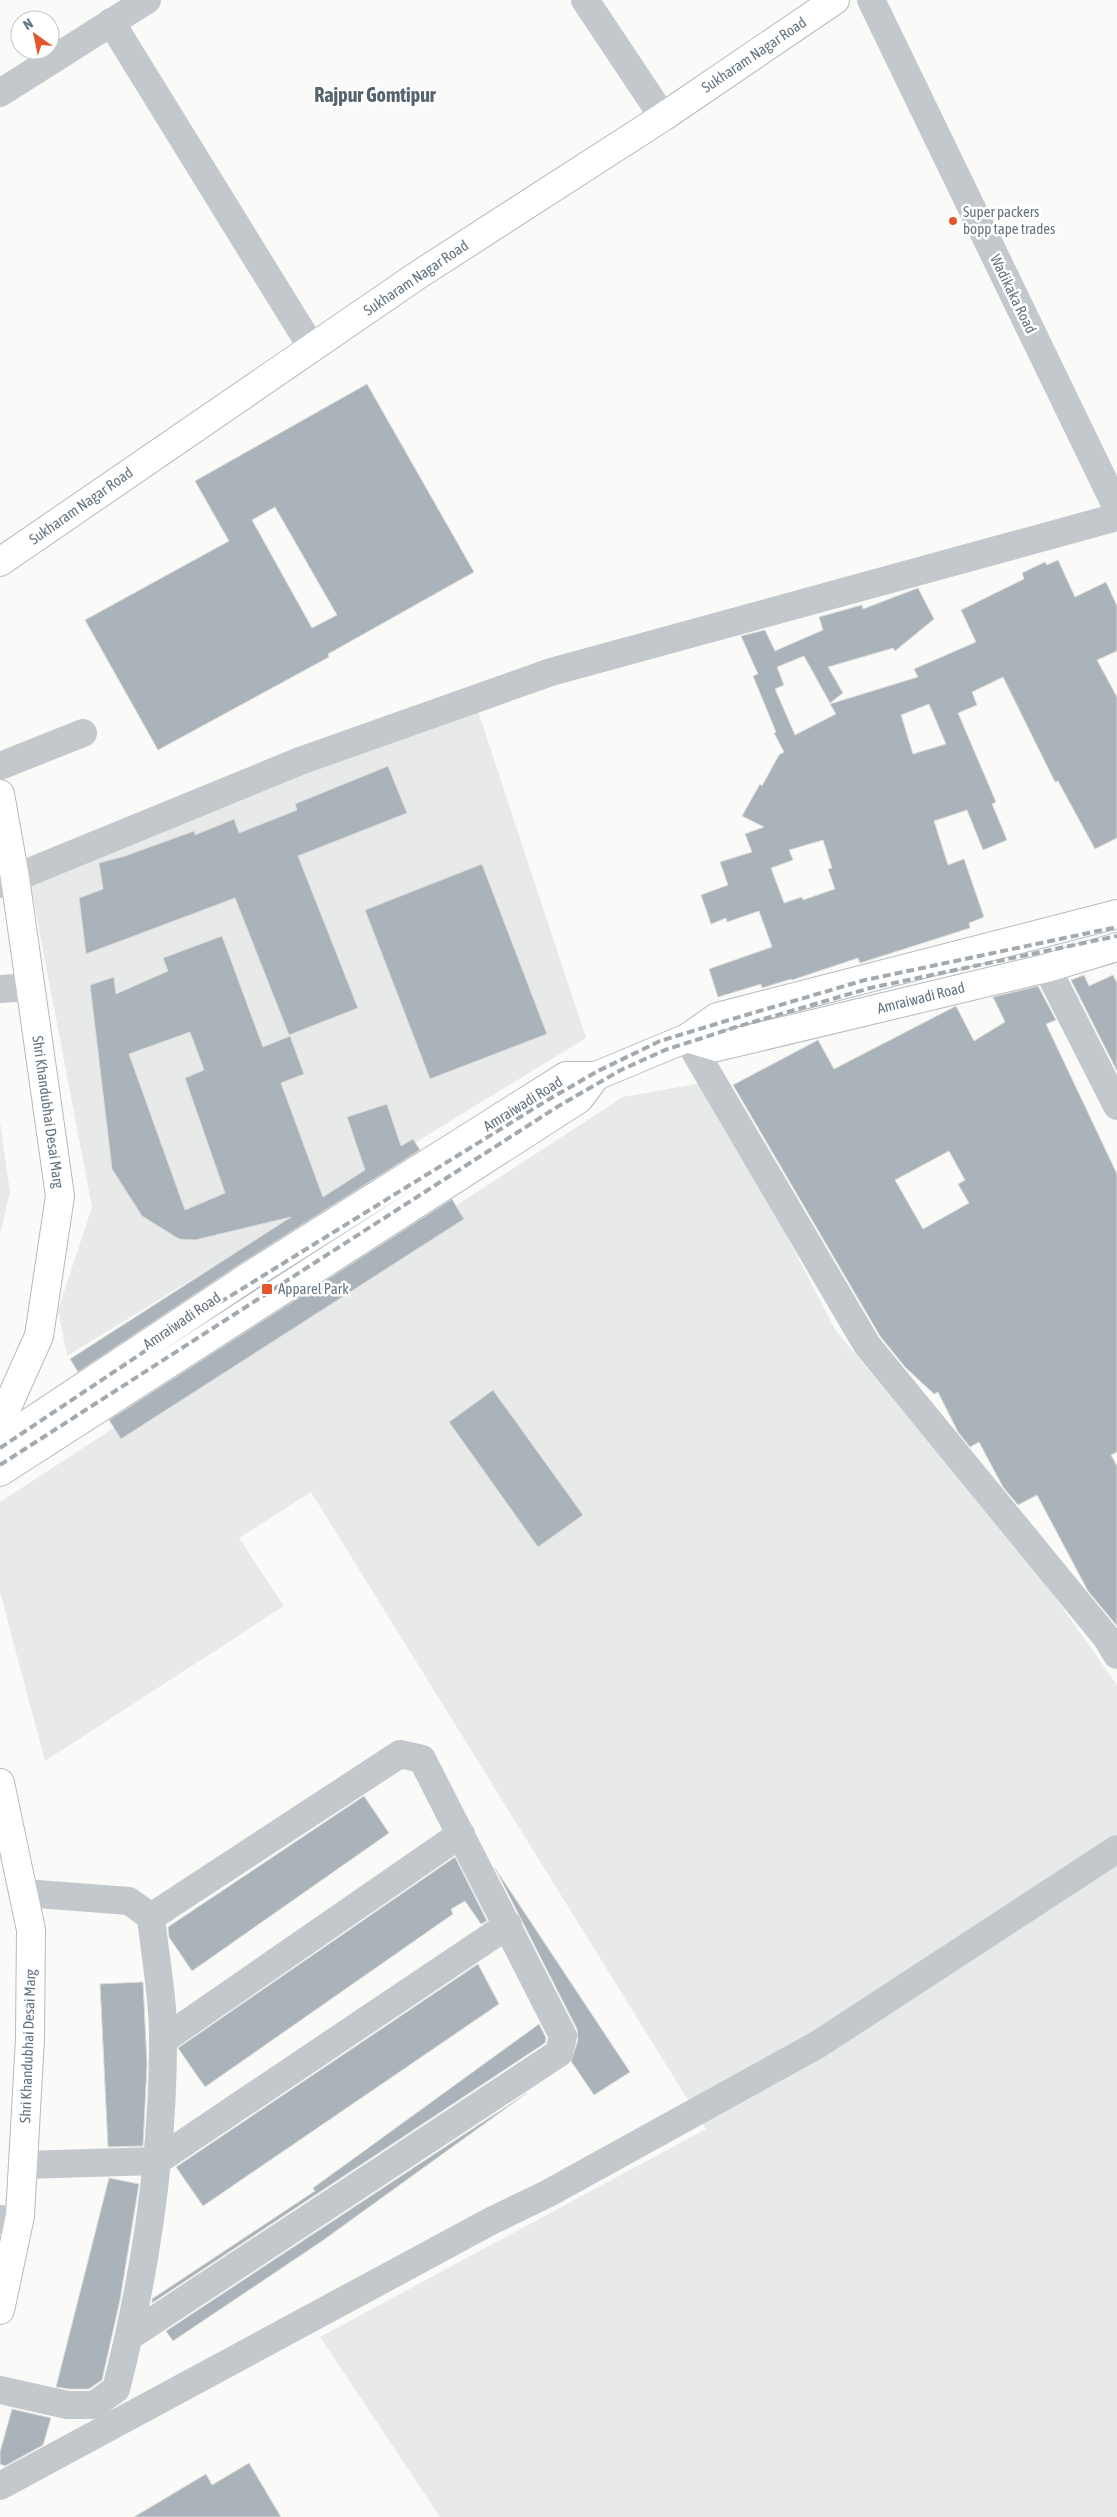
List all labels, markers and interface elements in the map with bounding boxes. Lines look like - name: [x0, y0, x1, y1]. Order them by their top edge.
- north arrow: [10, 10, 60, 60]
- street label: Sukharam Nagar Road: [698, 13, 809, 96]
- text: N: [20, 15, 36, 33]
- district label: Rajpur Gomtipur: [314, 83, 437, 106]
- place label: Super packers bopp tape trades: [963, 203, 1055, 237]
- marker: Super packers bopp tape trades: [947, 215, 959, 227]
- street label: Sukharam Nagar Road: [360, 236, 471, 319]
- street label: Wadikaka Road: [987, 251, 1040, 336]
- street label: Sukharam Nagar Road: [26, 464, 136, 548]
- street label: Amraiwadi Road: [875, 978, 966, 1017]
- street label: Shri Khandubhai Desai Marg: [29, 1034, 68, 1190]
- street label: Amraiwadi Road: [480, 1073, 565, 1135]
- place label: Apparel Park: [278, 1280, 349, 1297]
- marker: Apparel Park: [260, 1282, 274, 1296]
- street label: Amraiwadi Road: [140, 1288, 224, 1353]
- street label: Shri Khandubhai Desai Marg: [16, 1968, 39, 2123]

